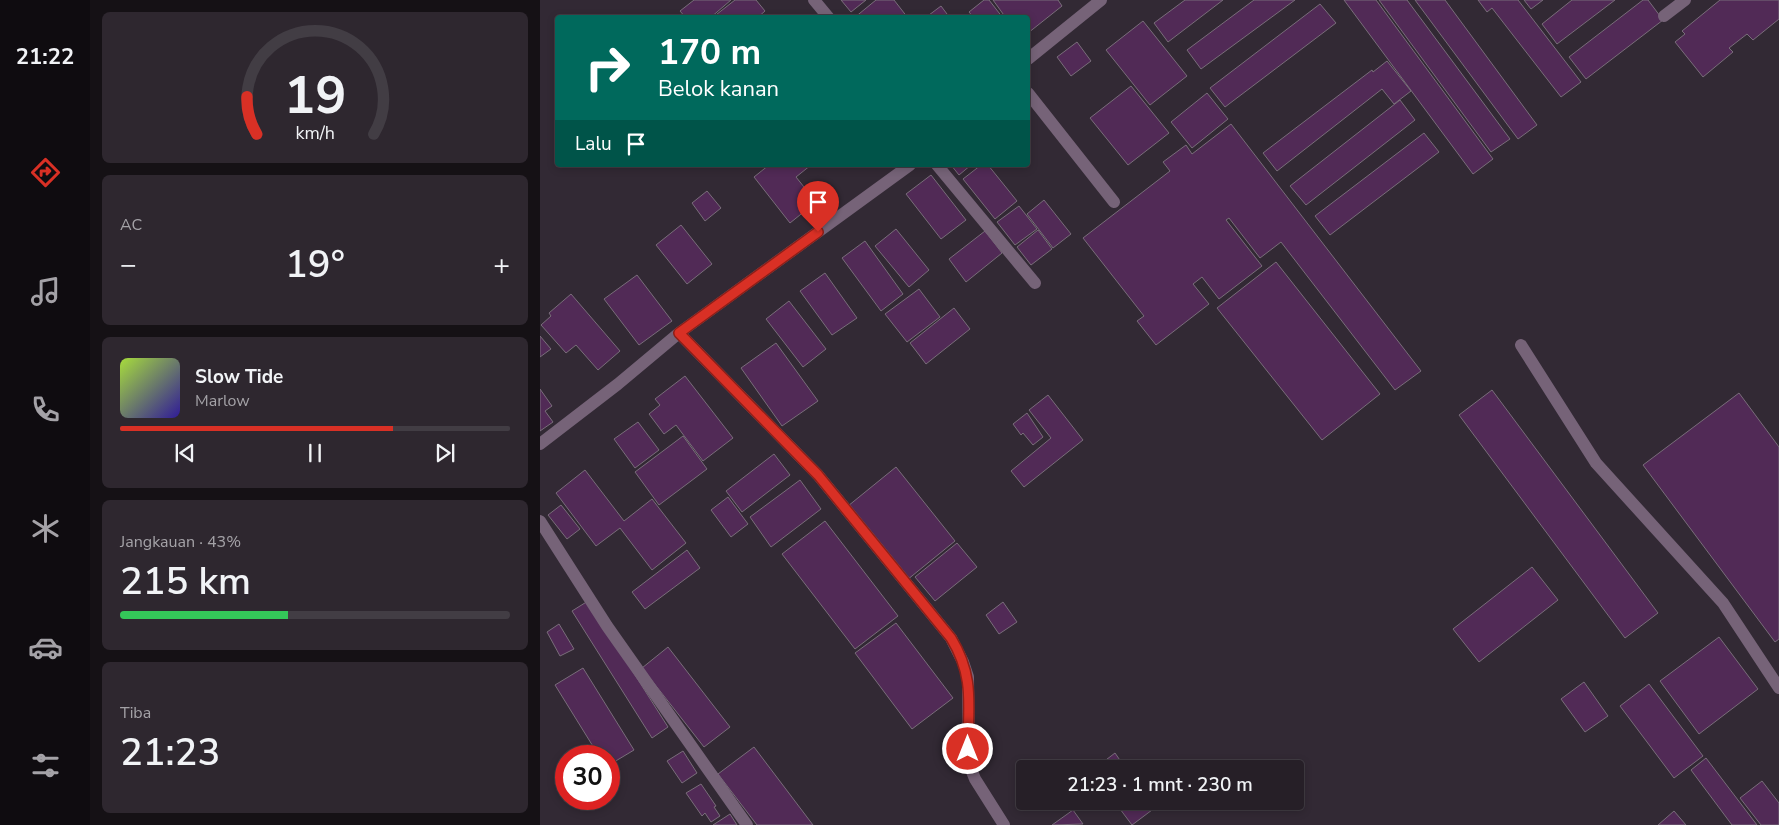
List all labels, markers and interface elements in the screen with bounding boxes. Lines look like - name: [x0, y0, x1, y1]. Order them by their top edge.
- text: 170 m: [658, 29, 761, 76]
- icon: right: [575, 35, 640, 100]
- text: 21:22: [16, 42, 74, 72]
- text: 19: [284, 60, 346, 131]
- text: Belok kanan: [658, 74, 779, 104]
- text: km/h: [295, 121, 335, 145]
- icon: arrive: [622, 130, 650, 158]
- text: Lalu: [575, 131, 612, 157]
- icon: directions: [28, 155, 63, 190]
- pin: [797, 181, 839, 232]
- icon: arrive: [804, 188, 832, 216]
- text: AC: [120, 214, 142, 236]
- text: 19°: [285, 239, 345, 290]
- text: −: [120, 246, 137, 284]
- text: +: [493, 246, 510, 284]
- icon: music: [28, 274, 63, 309]
- text: Slow Tide: [195, 364, 283, 390]
- text: Marlow: [195, 390, 250, 412]
- icon: phone: [28, 392, 63, 427]
- icon: previous: [171, 439, 199, 467]
- icon: pause: [301, 439, 329, 467]
- icon: next: [431, 439, 459, 467]
- icon: climate: [28, 511, 63, 546]
- text: Jangkauan · 43%: [120, 531, 241, 553]
- text: 215 km: [120, 556, 251, 607]
- icon: car: [28, 630, 63, 665]
- text: Tiba: [120, 702, 151, 724]
- position arrow: [941, 722, 993, 774]
- text: 21:23: [120, 727, 220, 778]
- speed limit sign: 30: [555, 745, 620, 810]
- icon: filters: [28, 748, 63, 783]
- text: 21:23 · 1 mnt · 230 m: [1067, 772, 1253, 798]

